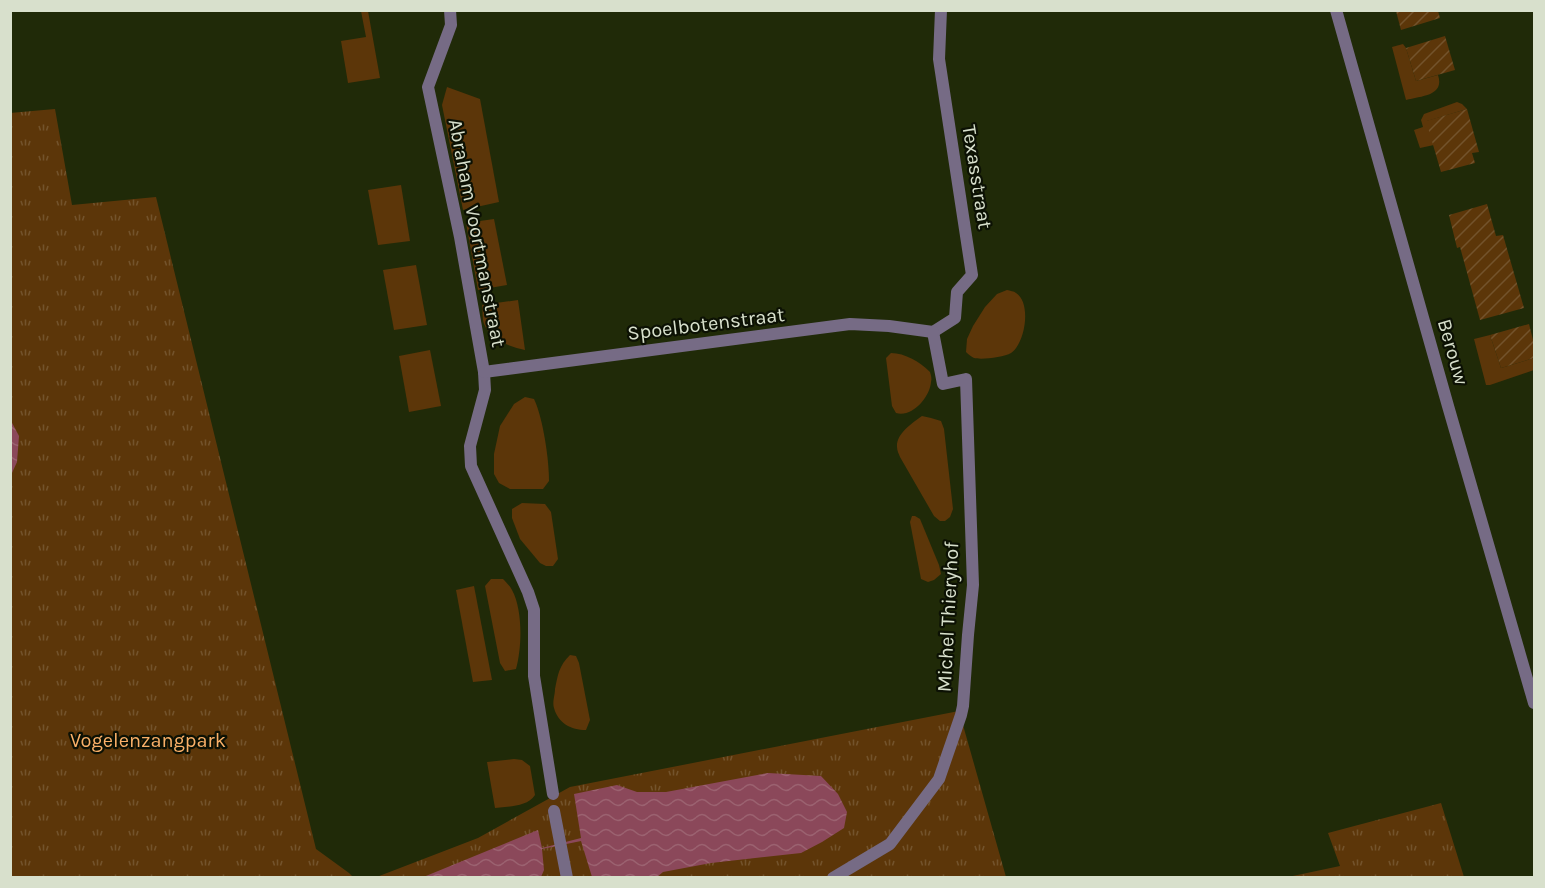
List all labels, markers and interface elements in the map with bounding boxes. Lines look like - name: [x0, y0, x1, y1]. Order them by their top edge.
- street label: Abraham Voortmanstraat: [444, 117, 511, 349]
- street label: Texasstraat: [957, 123, 997, 231]
- street label: Spoelbotenstraat: [626, 303, 786, 345]
- street label: Berouw: [1433, 316, 1473, 388]
- street label: Michel Thieryhof: [933, 541, 963, 693]
- park label: Vogelenzangpark: [70, 729, 226, 752]

